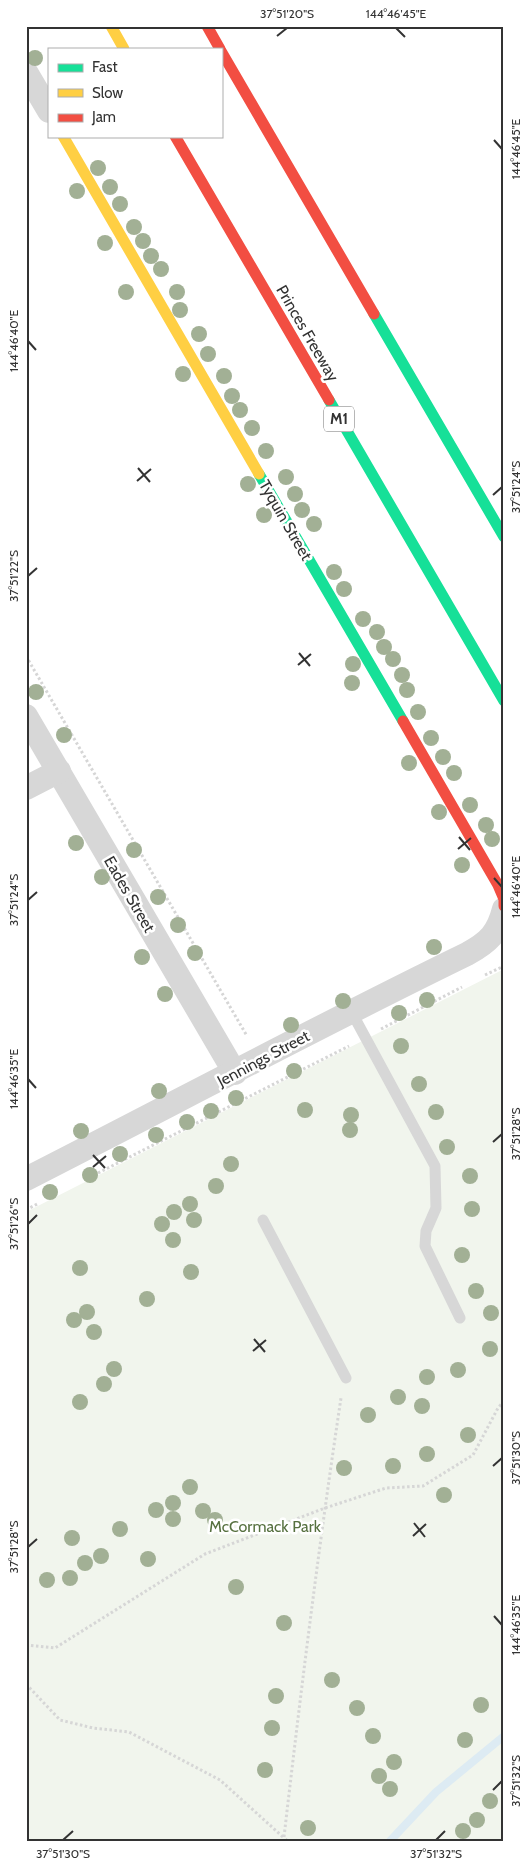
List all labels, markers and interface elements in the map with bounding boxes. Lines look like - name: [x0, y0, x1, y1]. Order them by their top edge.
- text: 37°51'20"S: [260, 6, 314, 21]
- text: 144°46'45"E: [366, 6, 427, 21]
- legend: [48, 48, 222, 138]
- text: Fast: [92, 58, 117, 76]
- text: Slow: [92, 84, 123, 102]
- text: Jam: [91, 108, 116, 126]
- text: 144°46'45"E: [508, 118, 523, 179]
- street label: Princes Freeway: [272, 282, 343, 385]
- text: 144°46'40"E: [6, 310, 21, 372]
- road number: M1: [324, 406, 354, 432]
- text: 37°51'24"S: [508, 461, 523, 513]
- street label: Tyquin Street: [255, 477, 316, 564]
- text: 37°51'22"S: [6, 550, 21, 602]
- street label: Eades Street: [100, 853, 159, 936]
- text: 144°46'40"E: [508, 856, 523, 918]
- text: 37°51'24"S: [6, 874, 21, 926]
- street label: Jennings Street: [213, 1026, 313, 1091]
- text: 144°46'35"E: [6, 1049, 21, 1109]
- text: 37°51'28"S: [508, 1108, 523, 1160]
- text: 37°51'26"S: [6, 1198, 21, 1250]
- text: 37°51'30"S: [508, 1431, 523, 1485]
- park label: McCormack Park: [209, 1517, 322, 1536]
- text: 37°51'28"S: [6, 1521, 21, 1573]
- text: 144°46'35"E: [508, 1595, 523, 1655]
- text: 37°51'32"S: [508, 1755, 523, 1807]
- text: 37°51'30"S: [36, 1846, 90, 1861]
- text: 37°51'32"S: [410, 1846, 462, 1861]

